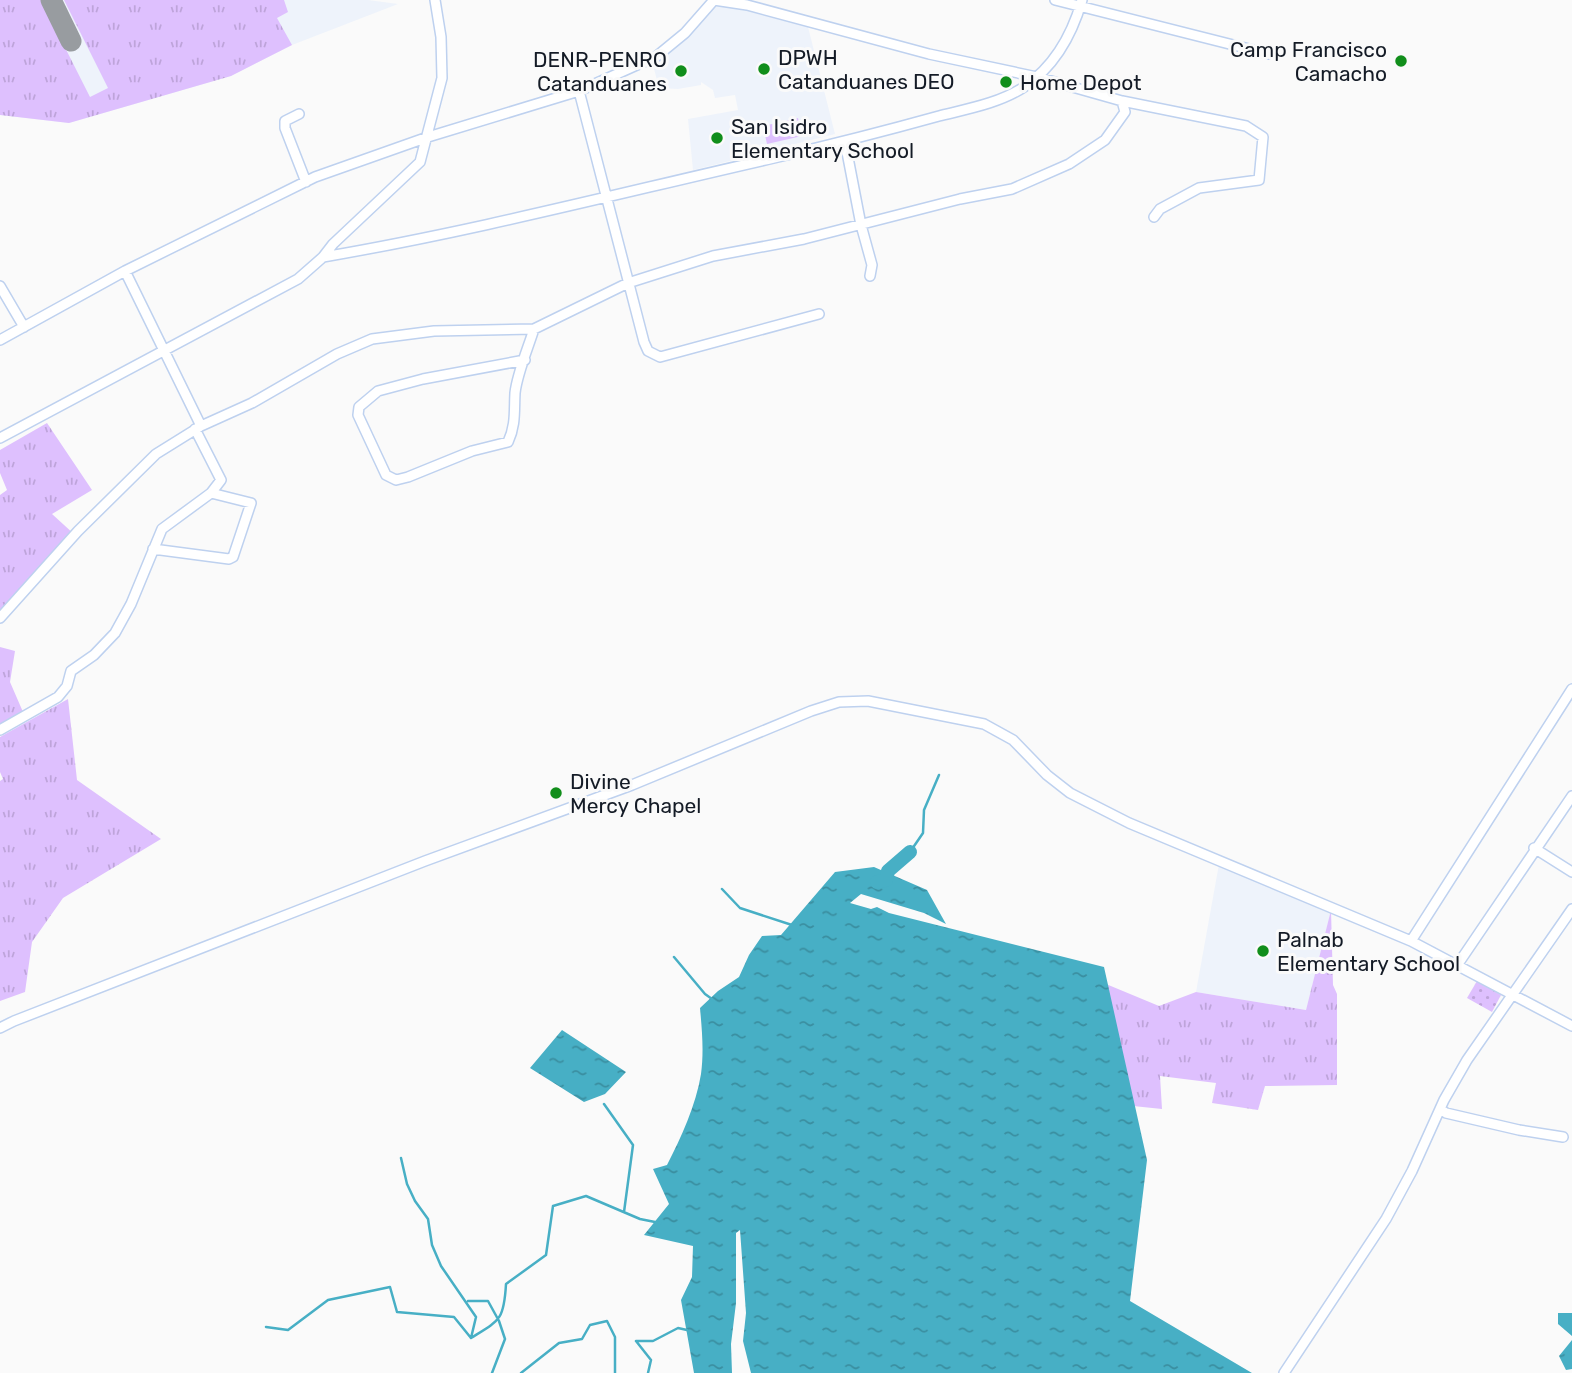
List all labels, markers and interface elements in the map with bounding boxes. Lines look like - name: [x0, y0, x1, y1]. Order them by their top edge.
- place label: Camp Francisco Camacho: [1230, 37, 1387, 86]
- place label: DPWH Catanduanes DEO: [778, 45, 954, 94]
- place label: DENR-PENRO Catanduanes: [533, 47, 667, 96]
- marker: Camp Francisco Camacho: [1393, 53, 1409, 69]
- marker: DPWH Catanduanes DEO: [756, 61, 772, 77]
- marker: DENR-PENRO Catanduanes: [673, 63, 689, 79]
- place label: Home Depot: [1020, 70, 1142, 95]
- marker: Home Depot: [998, 74, 1014, 90]
- place label: San Isidro Elementary School: [731, 114, 914, 163]
- marker: San Isidro Elementary School: [709, 130, 725, 146]
- place label: Divine Mercy Chapel: [570, 769, 701, 818]
- marker: Divine Mercy Chapel: [548, 785, 564, 801]
- place label: Palnab Elementary School: [1277, 927, 1460, 976]
- marker: Palnab Elementary School: [1255, 943, 1271, 959]

